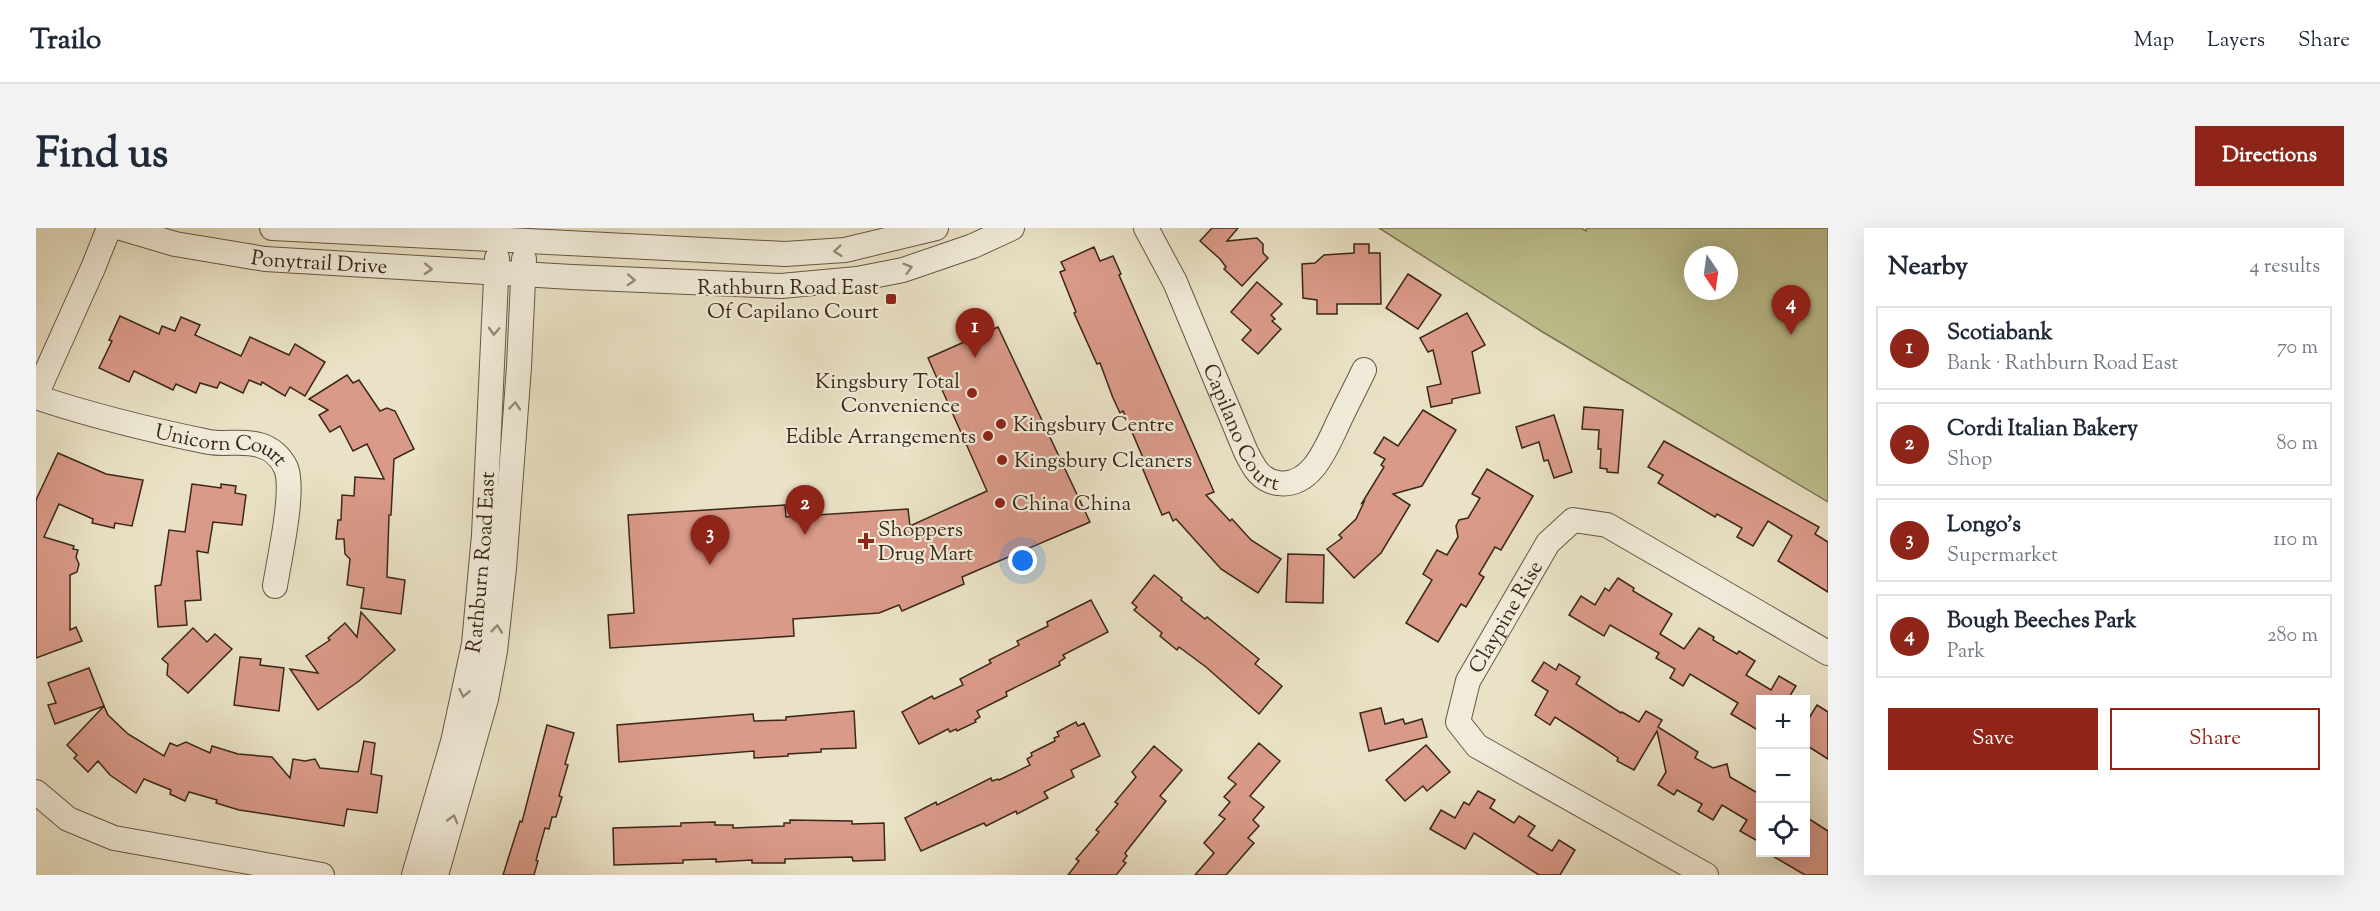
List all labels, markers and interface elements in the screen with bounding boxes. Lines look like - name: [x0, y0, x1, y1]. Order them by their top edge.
- text: Trailo: [30, 21, 101, 61]
- text: Map: [2134, 26, 2174, 56]
- text: Layers: [2207, 26, 2265, 56]
- text: Share: [2298, 26, 2350, 56]
- text: Find us: [36, 126, 168, 186]
- button: Directions: [2195, 126, 2344, 186]
- street label: Ponytrail Drive: [249, 244, 388, 283]
- one-way arrow: [833, 244, 842, 256]
- north arrow: [1684, 246, 1738, 300]
- text: Nearby: [1888, 249, 1968, 286]
- text: 4 results: [2249, 253, 2320, 282]
- one-way arrow: [423, 263, 432, 276]
- one-way arrow: [902, 263, 913, 275]
- one-way arrow: [626, 274, 635, 287]
- place label: Rathburn Road East Of Capilano Court: [697, 274, 879, 328]
- pin: 4: [1772, 285, 1810, 335]
- marker: Rathburn Road East Of Capilano Court: [884, 292, 898, 306]
- pin: 1: [956, 308, 994, 358]
- text: Scotiabank: [1947, 318, 2053, 350]
- one-way arrow: [488, 327, 501, 336]
- text: 1: [1906, 334, 1913, 363]
- text: 70 m: [2277, 334, 2318, 363]
- text: Bank · Rathburn Road East: [1947, 350, 2178, 379]
- street label: Capilano Court: [1194, 360, 1281, 500]
- place label: Kingsbury Total Convenience: [815, 368, 960, 422]
- marker: Kingsbury Total Convenience: [965, 386, 979, 400]
- one-way arrow: [508, 402, 521, 411]
- place label: Kingsbury Centre: [1013, 411, 1174, 441]
- text: Cordi Italian Bakery: [1947, 414, 2138, 446]
- marker: Kingsbury Centre: [994, 417, 1008, 431]
- street label: Unicorn Court: [152, 418, 294, 473]
- place label: Edible Arrangements: [786, 423, 976, 453]
- marker: Edible Arrangements: [981, 429, 995, 443]
- text: 2: [1905, 430, 1914, 459]
- text: 80 m: [2277, 430, 2318, 459]
- text: Shop: [1947, 446, 1992, 475]
- place label: Kingsbury Cleaners: [1014, 447, 1192, 477]
- marker: Kingsbury Cleaners: [995, 453, 1009, 467]
- street label: Rathburn Road East: [459, 471, 504, 656]
- pin: 2: [786, 486, 824, 535]
- place label: China China: [1012, 490, 1131, 520]
- marker: China China: [993, 496, 1007, 510]
- text: Longo's: [1947, 510, 2021, 542]
- pin: 3: [690, 516, 730, 565]
- place label: Shoppers Drug Mart: [878, 516, 973, 570]
- text: 3: [1905, 526, 1914, 555]
- text: 110 m: [2273, 526, 2318, 555]
- marker: Shoppers Drug Mart: [859, 534, 873, 548]
- text: Supermarket: [1947, 542, 2058, 571]
- your location: [1008, 546, 1037, 575]
- street label: Claypine Rise: [1462, 556, 1552, 680]
- text: Bough Beeches Park: [1947, 606, 2136, 638]
- text: 4: [1904, 622, 1915, 651]
- text: 280 m: [2267, 622, 2318, 651]
- one-way arrow: [490, 625, 503, 634]
- text: Park: [1947, 638, 1985, 667]
- one-way arrow: [458, 688, 471, 698]
- map controls: [1756, 695, 1810, 857]
- button: +: [1756, 695, 1810, 749]
- button: Save: [1888, 708, 2098, 770]
- button: Share: [2110, 708, 2320, 770]
- button: −: [1756, 749, 1810, 803]
- button: locate: [1756, 803, 1810, 857]
- one-way arrow: [446, 814, 458, 825]

